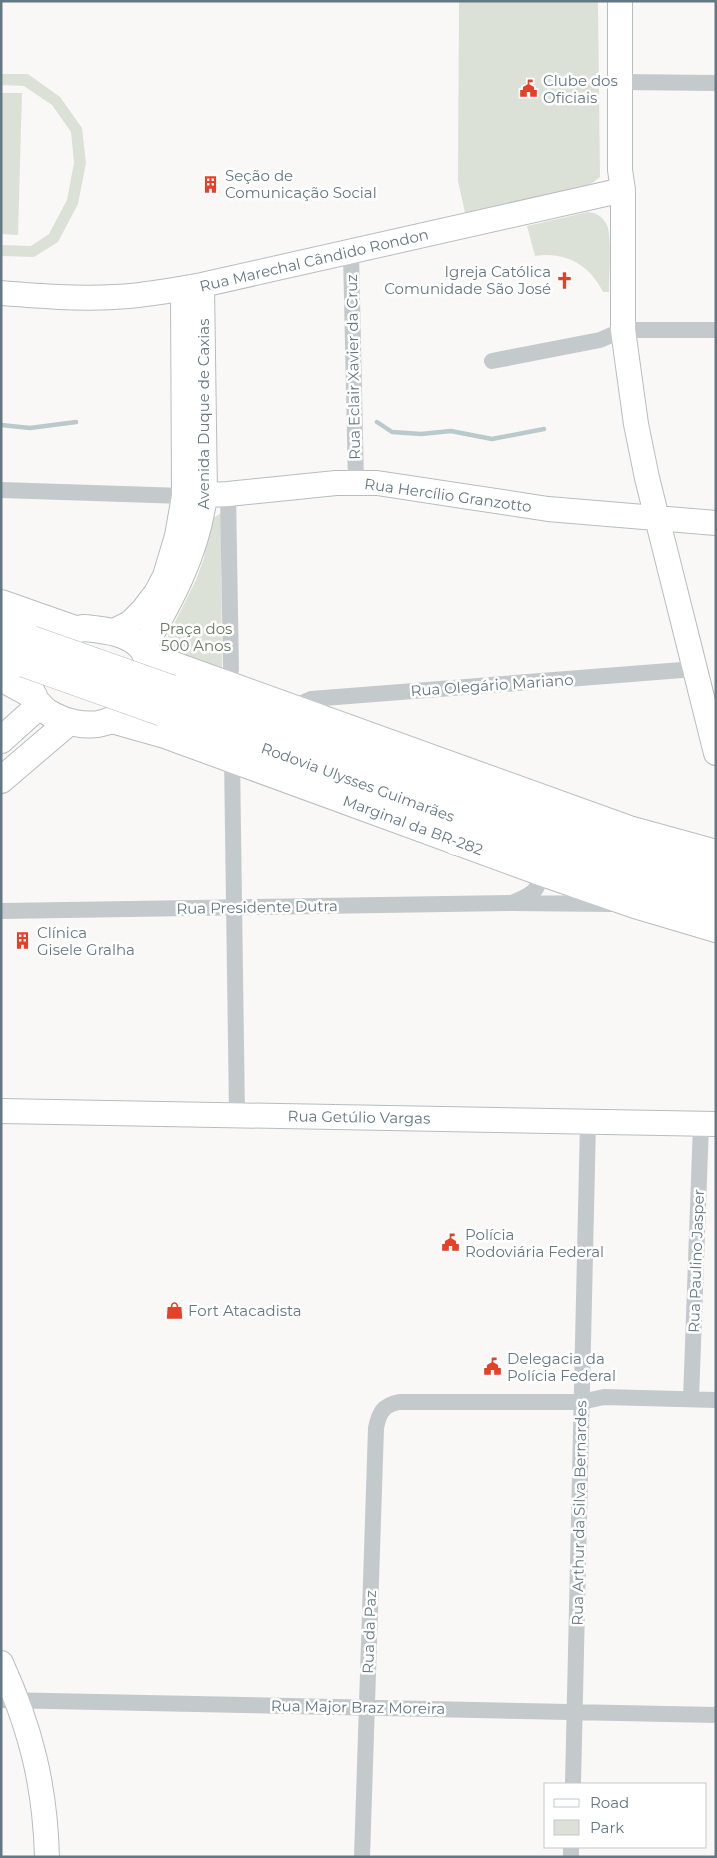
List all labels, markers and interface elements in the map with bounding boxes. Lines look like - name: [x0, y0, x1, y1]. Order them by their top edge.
- place label: Clube dos Oficiais: [543, 71, 618, 107]
- public building icon: Clube dos Oficiais: [519, 79, 539, 99]
- place label: Seção de Comunicação Social: [225, 166, 377, 202]
- building icon: Seção de Comunicação Social: [201, 174, 221, 194]
- street label: Rua Marechal Cândido Rondon: [198, 224, 430, 296]
- place label: Igreja Católica Comunidade São José: [384, 262, 551, 298]
- church icon: Igreja Católica Comunidade São José: [555, 270, 575, 290]
- street label: Rua Eclair Xavier da Cruz: [342, 274, 364, 460]
- street label: Avenida Duque de Caxias: [194, 319, 213, 509]
- street label: Rua Hercílio Granzotto: [363, 474, 533, 516]
- park label: Praça dos 500 Anos: [160, 619, 232, 655]
- street label: Rua Olegário Mariano: [410, 670, 574, 700]
- street label: Rodovia Ulysses Guimarães: [259, 738, 457, 826]
- street label: Marginal da BR-282: [340, 791, 486, 859]
- street label: Rua Presidente Dutra: [176, 896, 338, 918]
- place label: Clínica Gisele Gralha: [37, 923, 135, 959]
- building icon: Clínica Gisele Gralha: [13, 931, 33, 951]
- street label: Rua Getúlio Vargas: [287, 1106, 431, 1128]
- street label: Rua Paulino Jasper: [684, 1189, 708, 1333]
- place label: Polícia Rodoviária Federal: [465, 1225, 604, 1261]
- public building icon: Polícia Rodoviária Federal: [441, 1233, 461, 1253]
- shop icon: Fort Atacadista: [164, 1300, 184, 1320]
- place label: Fort Atacadista: [188, 1301, 302, 1320]
- place label: Delegacia da Polícia Federal: [507, 1349, 616, 1385]
- public building icon: Delegacia da Polícia Federal: [483, 1357, 503, 1377]
- street label: Rua Arthur da Silva Bernardes: [568, 1400, 590, 1626]
- street label: Rua da Paz: [358, 1590, 380, 1674]
- street label: Rua Major Braz Moreira: [271, 1696, 445, 1718]
- legend: [544, 1783, 707, 1848]
- text: Road: [590, 1793, 629, 1812]
- text: Park: [590, 1818, 624, 1837]

